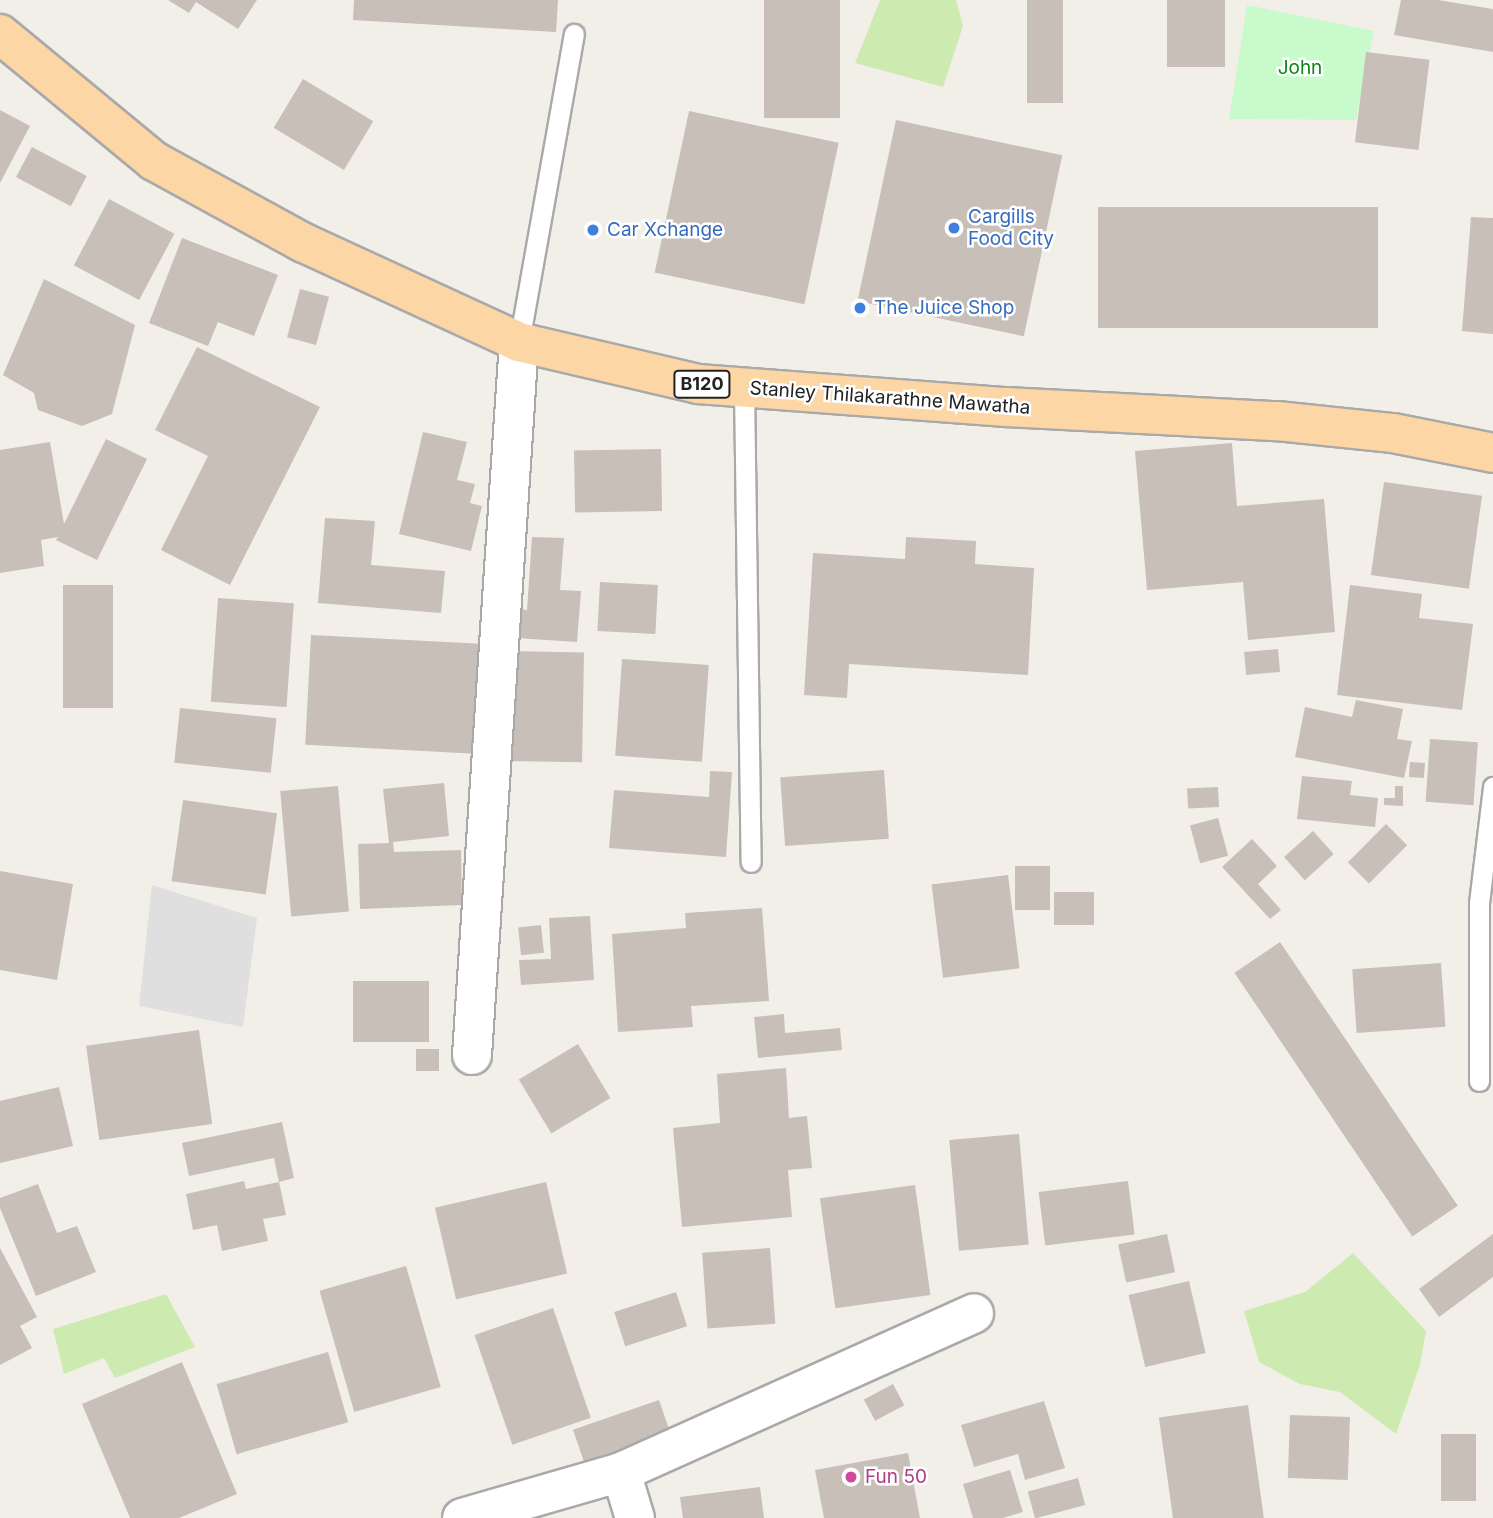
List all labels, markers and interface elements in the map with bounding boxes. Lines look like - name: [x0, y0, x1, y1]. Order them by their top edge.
- park label: John: [1278, 57, 1322, 79]
- place label: Cargills Food City: [968, 206, 1054, 250]
- place label: Car Xchange: [607, 219, 723, 241]
- marker: Cargills Food City: [946, 220, 962, 236]
- marker: Car Xchange: [585, 222, 601, 238]
- place label: The Juice Shop: [874, 297, 1014, 319]
- marker: The Juice Shop: [852, 300, 868, 316]
- road number: B120: [672, 370, 732, 398]
- street label: Stanley Thilakarathne Mawatha: [749, 377, 1031, 419]
- place label: Fun 50: [865, 1466, 927, 1488]
- marker: Fun 50: [843, 1469, 859, 1485]

